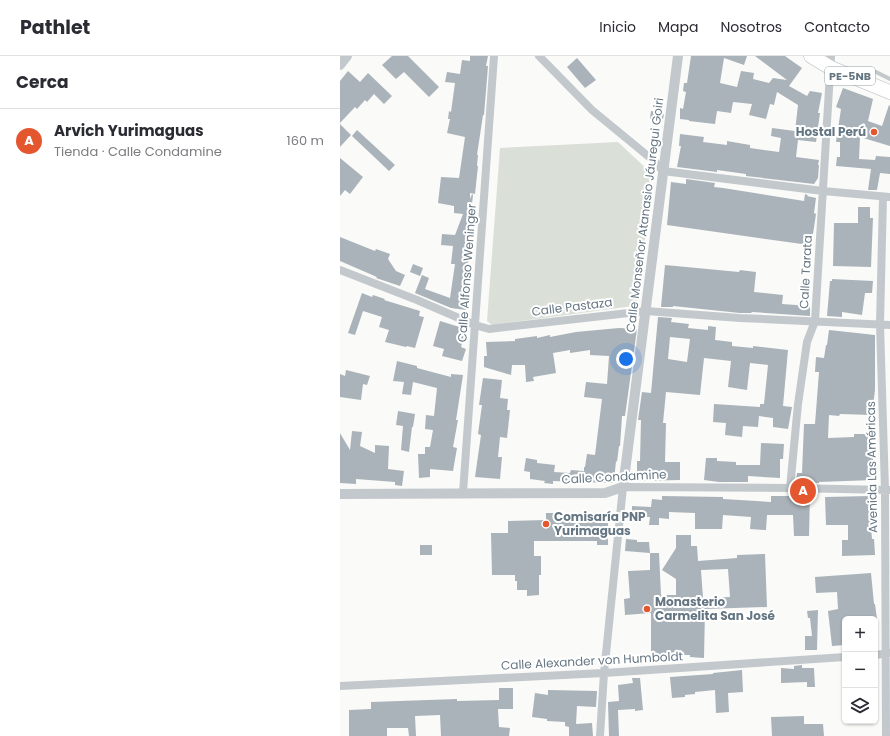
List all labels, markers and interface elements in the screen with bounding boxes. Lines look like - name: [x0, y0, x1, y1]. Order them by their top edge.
- text: Pathlet: [20, 14, 90, 41]
- text: Inicio: [599, 17, 636, 37]
- text: Mapa: [658, 17, 699, 37]
- text: Nosotros: [721, 17, 782, 37]
- text: Contacto: [804, 17, 870, 37]
- road number: PE-5NB: [825, 67, 875, 85]
- text: Cerca: [16, 70, 69, 94]
- street label: Calle Monseñor Atanasio Jáuregui Goiri: [622, 97, 667, 333]
- text: Arvich Yurimaguas: [54, 120, 204, 141]
- place label: Hostal Perú: [796, 123, 866, 140]
- marker: Hostal Perú: [869, 127, 879, 137]
- text: A: [24, 131, 34, 150]
- text: 160 m: [287, 131, 324, 150]
- text: Tienda · Calle Condamine: [54, 142, 222, 161]
- street label: Calle Alfonso Weninger: [453, 203, 480, 343]
- street label: Calle Tarata: [795, 235, 816, 309]
- street label: Calle Pastaza: [531, 293, 613, 320]
- your location: [616, 349, 636, 369]
- street label: Avenida Las Américas: [862, 401, 881, 533]
- street label: Calle Condamine: [561, 465, 667, 488]
- pin: A: [790, 476, 816, 506]
- place label: Comisaría PNP Yurimaguas: [554, 508, 646, 539]
- marker: Comisaría PNP Yurimaguas: [541, 519, 551, 529]
- place label: Monasterio Carmelita San José: [655, 593, 776, 624]
- marker: Monasterio Carmelita San José: [642, 604, 652, 614]
- map controls: [842, 616, 878, 724]
- button: +: [842, 616, 878, 652]
- street label: Calle Alexander von Humboldt: [501, 647, 683, 674]
- button: −: [842, 652, 878, 688]
- button: layers: [842, 688, 878, 724]

